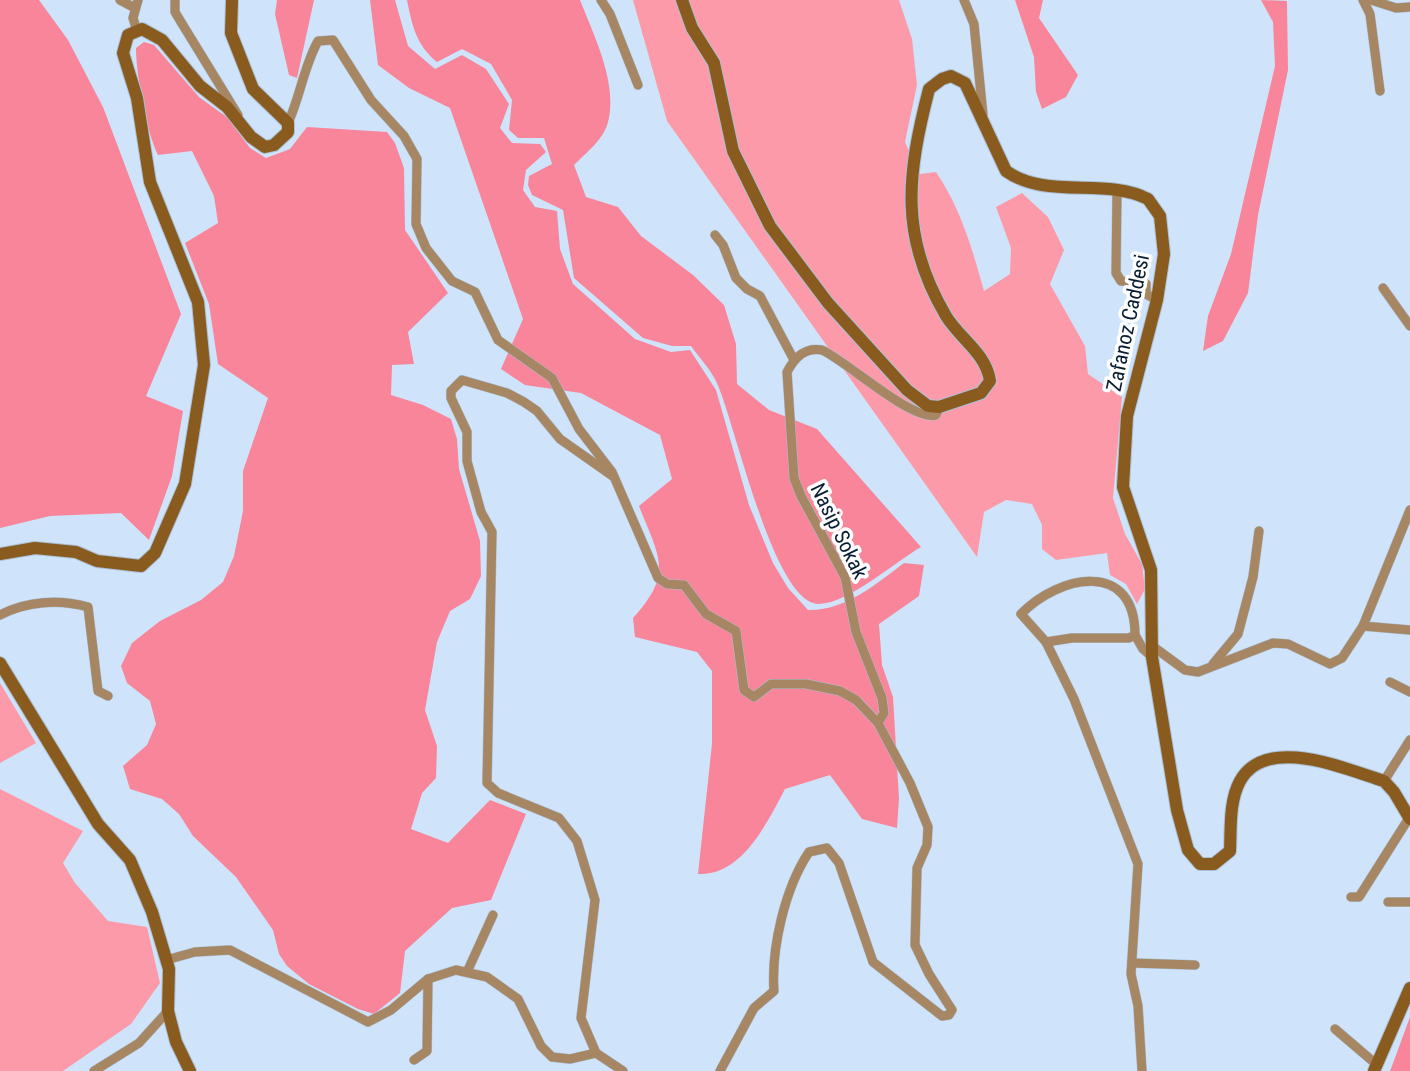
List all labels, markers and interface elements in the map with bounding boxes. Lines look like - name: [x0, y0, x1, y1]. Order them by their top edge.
- street label: Zafanoz Caddesi: [1102, 252, 1154, 394]
- street label: Nasip Sokak: [806, 479, 873, 583]

